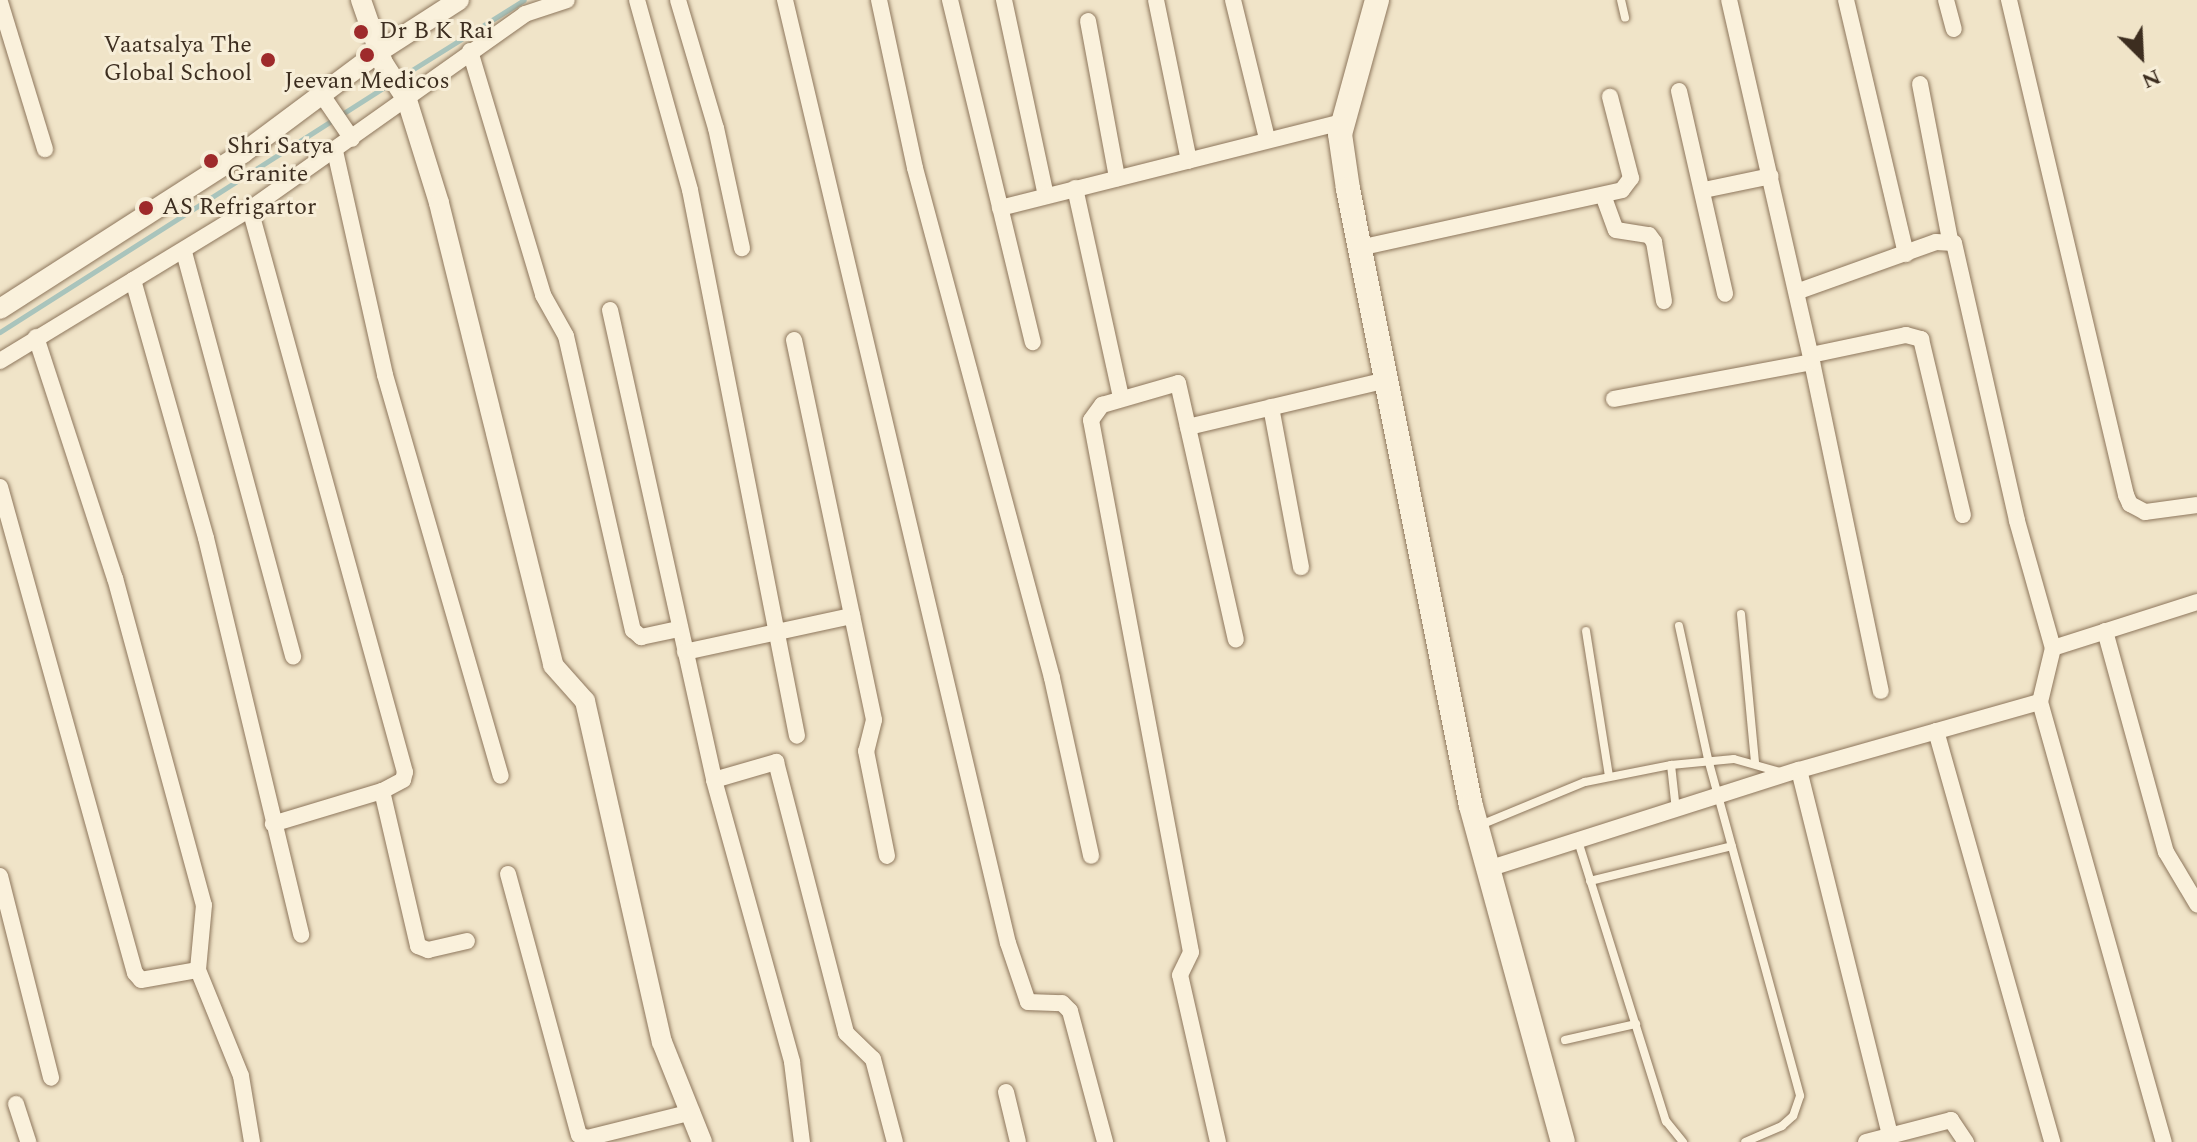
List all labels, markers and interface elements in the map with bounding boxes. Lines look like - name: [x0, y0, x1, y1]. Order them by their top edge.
- north arrow: [2101, 16, 2181, 96]
- place label: Dr B K Rai: [379, 18, 494, 46]
- marker: Dr B K Rai: [350, 21, 372, 43]
- place label: Vaatsalya The Global School: [103, 32, 252, 88]
- marker: Jeevan Medicos: [358, 46, 376, 64]
- marker: Vaatsalya The Global School: [259, 51, 277, 69]
- text: N: [2136, 60, 2166, 97]
- place label: Jeevan Medicos: [284, 68, 450, 96]
- place label: Shri Satya Granite: [227, 133, 333, 189]
- marker: Shri Satya Granite: [202, 152, 220, 170]
- place label: AS Refrigartor: [162, 194, 317, 222]
- marker: AS Refrigartor: [137, 199, 155, 217]

